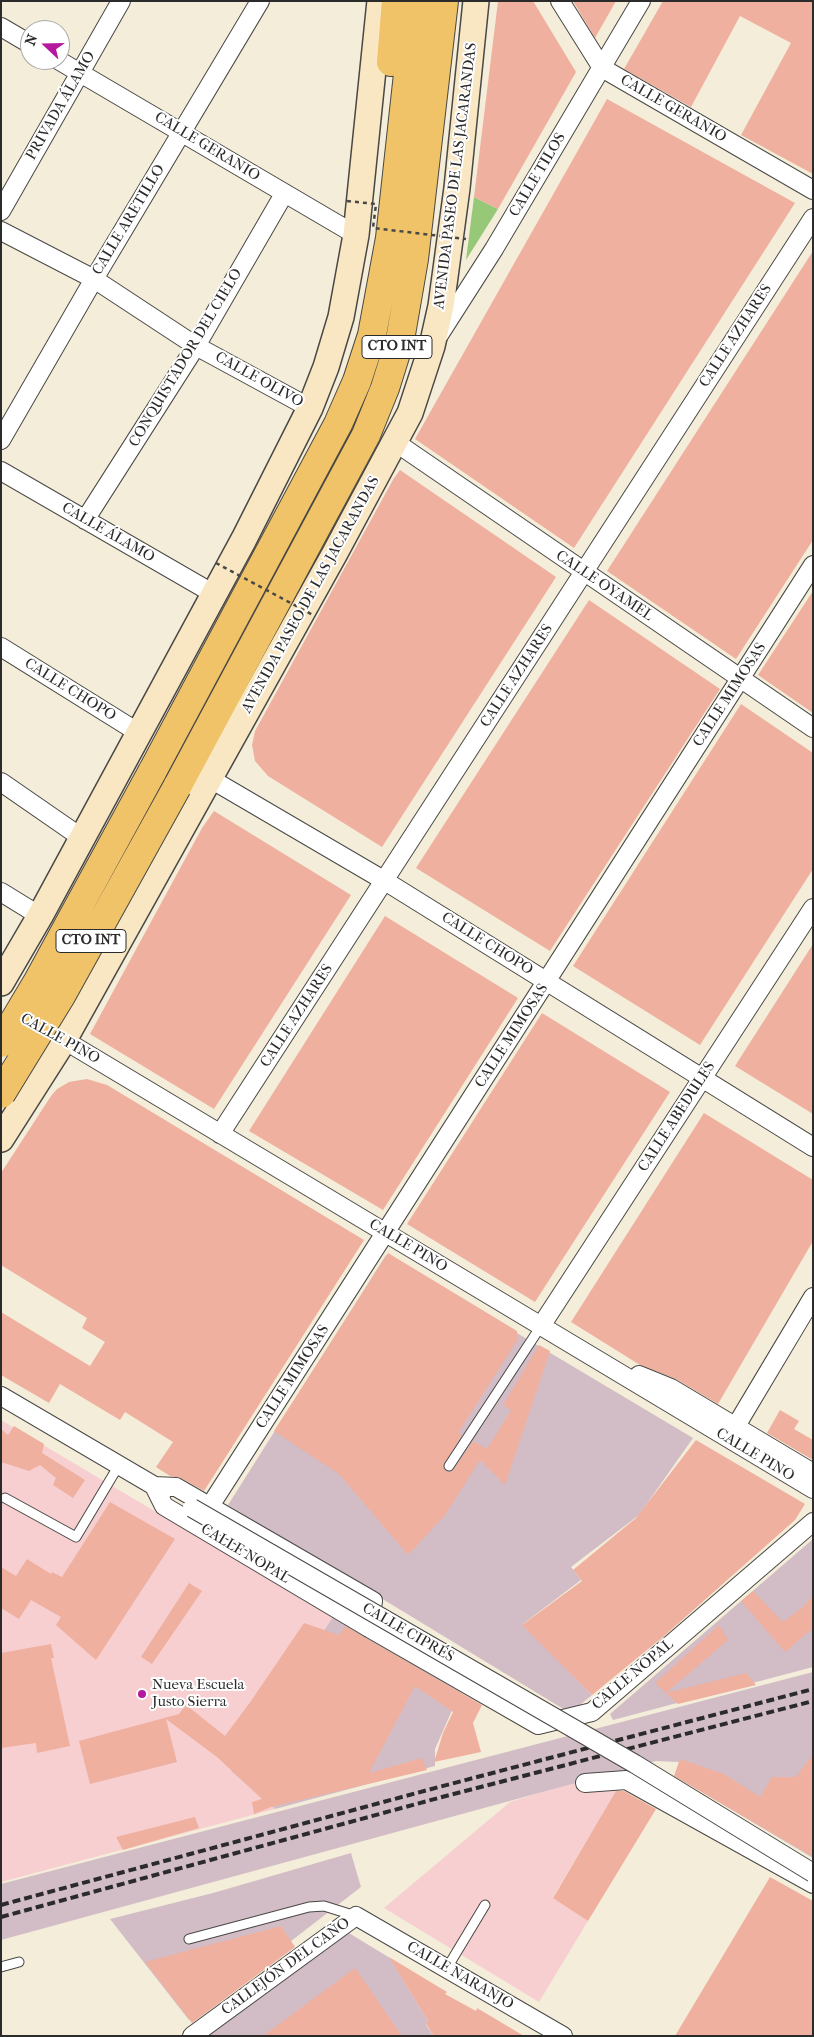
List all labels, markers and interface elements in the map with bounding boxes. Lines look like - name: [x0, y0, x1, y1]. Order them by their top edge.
- north arrow: [20, 20, 70, 70]
- text: N: [22, 32, 41, 48]
- street label: AVENIDA PASEO DE LAS JACARANDAS: [431, 42, 481, 310]
- street label: PRIVADA ÁLAMO: [23, 48, 99, 164]
- street label: CALLE GERANIO: [617, 71, 729, 147]
- street label: CALLE GERANIO: [151, 108, 263, 186]
- street label: CALLE TILOS: [506, 130, 570, 220]
- street label: CALLE ARETILLO: [89, 161, 169, 279]
- street label: CONQUISTADOR DEL CIELO: [125, 266, 247, 450]
- street label: CALLE AZHARES: [696, 281, 776, 391]
- road number: CTO INT: [362, 336, 432, 358]
- street label: CALLE OLIVO: [212, 348, 306, 412]
- street label: AVENIDA PASEO DE LAS JACARANDAS: [238, 473, 384, 717]
- street label: CALLE ÁLAMO: [58, 499, 158, 567]
- street label: CALLE OYAMEL: [552, 547, 656, 625]
- street label: CALLE AZHARES: [477, 621, 557, 731]
- street label: CALLE MIMOSAS: [690, 640, 770, 750]
- street label: CALLE CHOPO: [21, 655, 119, 725]
- street label: CALLE CHOPO: [438, 909, 536, 979]
- road number: CTO INT: [56, 929, 126, 952]
- street label: CALLE AZHARES: [257, 961, 337, 1071]
- street label: CALLE MIMOSAS: [472, 981, 552, 1091]
- street label: CALLE PINO: [17, 1010, 103, 1068]
- street label: CALLE ABEDULES: [635, 1059, 719, 1175]
- street label: CALLE PINO: [366, 1216, 450, 1276]
- street label: CALLE MIMOSAS: [253, 1322, 333, 1432]
- street label: CALLE PINO: [713, 1425, 797, 1485]
- street label: CALLE NOPAL: [197, 1520, 293, 1588]
- street label: CALLE CIPRÉS: [359, 1599, 457, 1667]
- street label: CALLE NOPAL: [589, 1636, 677, 1714]
- place label: Nueva Escuela Justo Sierra: [152, 1676, 244, 1711]
- marker: Nueva Escuela Justo Sierra: [136, 1688, 148, 1700]
- street label: CALLEJÓN DEL CAÑO: [218, 1914, 354, 2020]
- street label: CALLE NARANJO: [403, 1938, 517, 2014]

